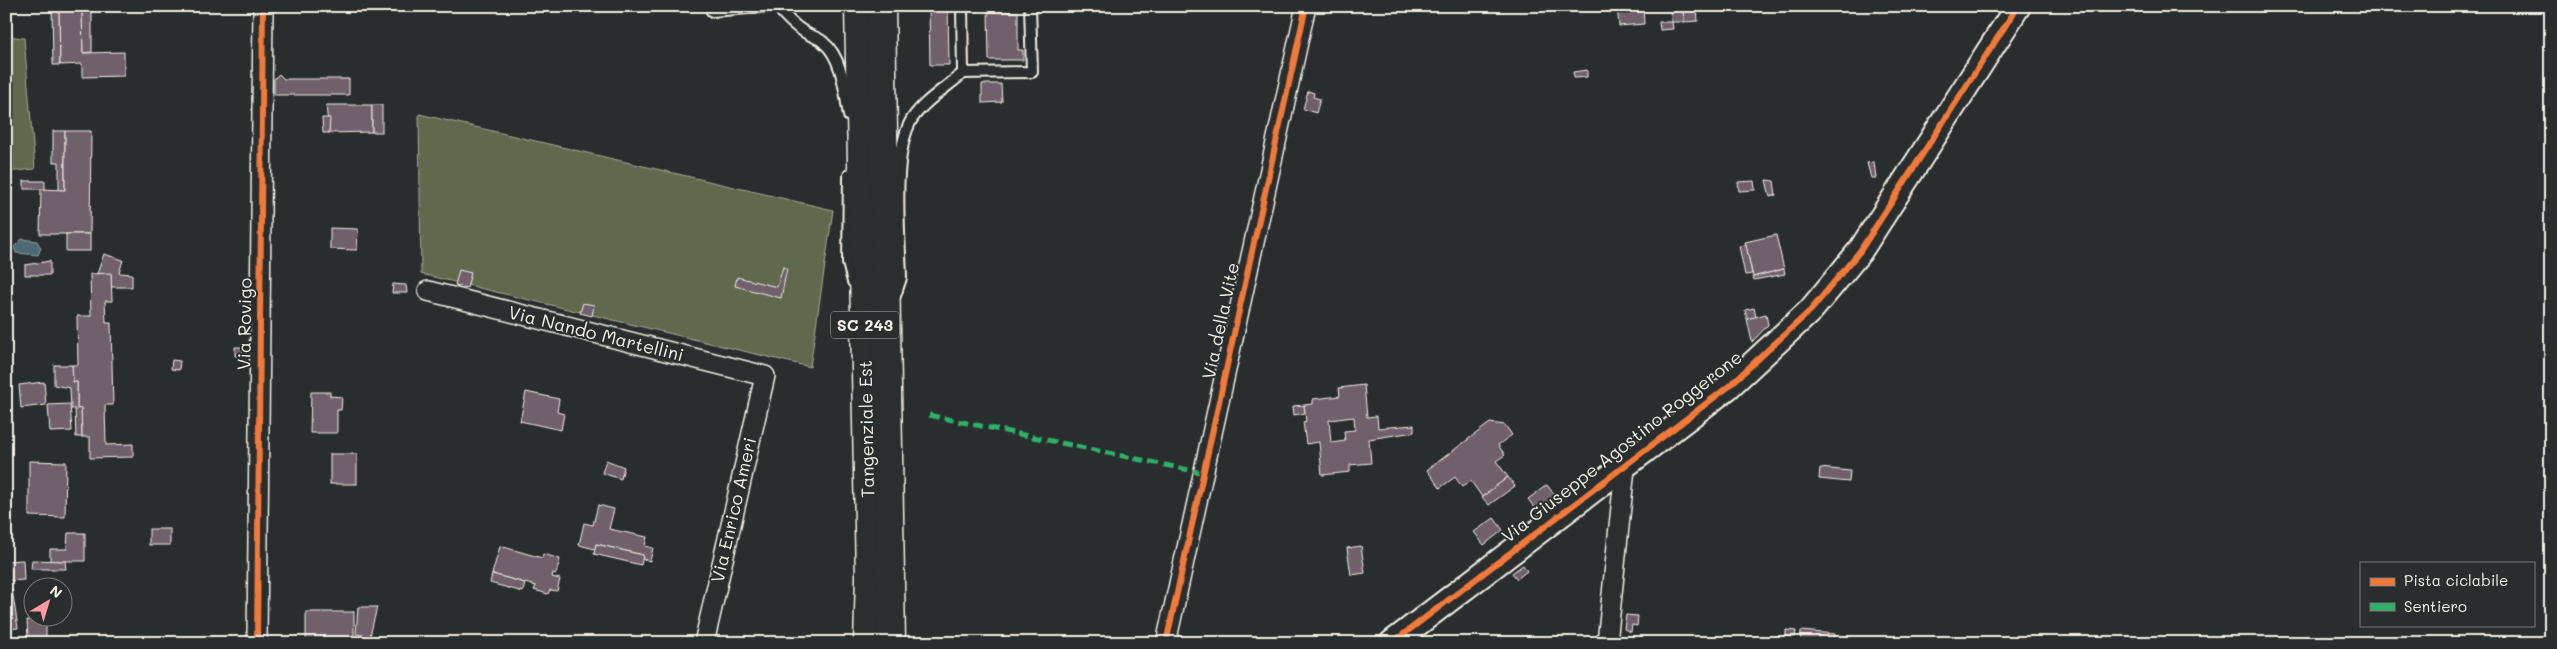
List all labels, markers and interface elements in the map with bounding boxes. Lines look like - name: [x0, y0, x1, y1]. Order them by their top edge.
- street label: Via della Vite: [1196, 260, 1244, 381]
- street label: Via Rovigo: [231, 277, 257, 370]
- street label: Via Nando Martellini: [506, 300, 687, 366]
- road number: SC 243: [831, 312, 899, 338]
- street label: Via Giuseppe Agostino Roggerone: [1496, 345, 1747, 548]
- street label: Tangenziale Est: [853, 360, 879, 498]
- street label: Via Enrico Ameri: [705, 435, 761, 585]
- legend: [2360, 562, 2534, 626]
- text: Pista ciclabile: [2404, 570, 2508, 590]
- north arrow: [22, 576, 72, 626]
- text: N: [46, 581, 66, 602]
- text: Sentiero: [2404, 596, 2467, 616]

